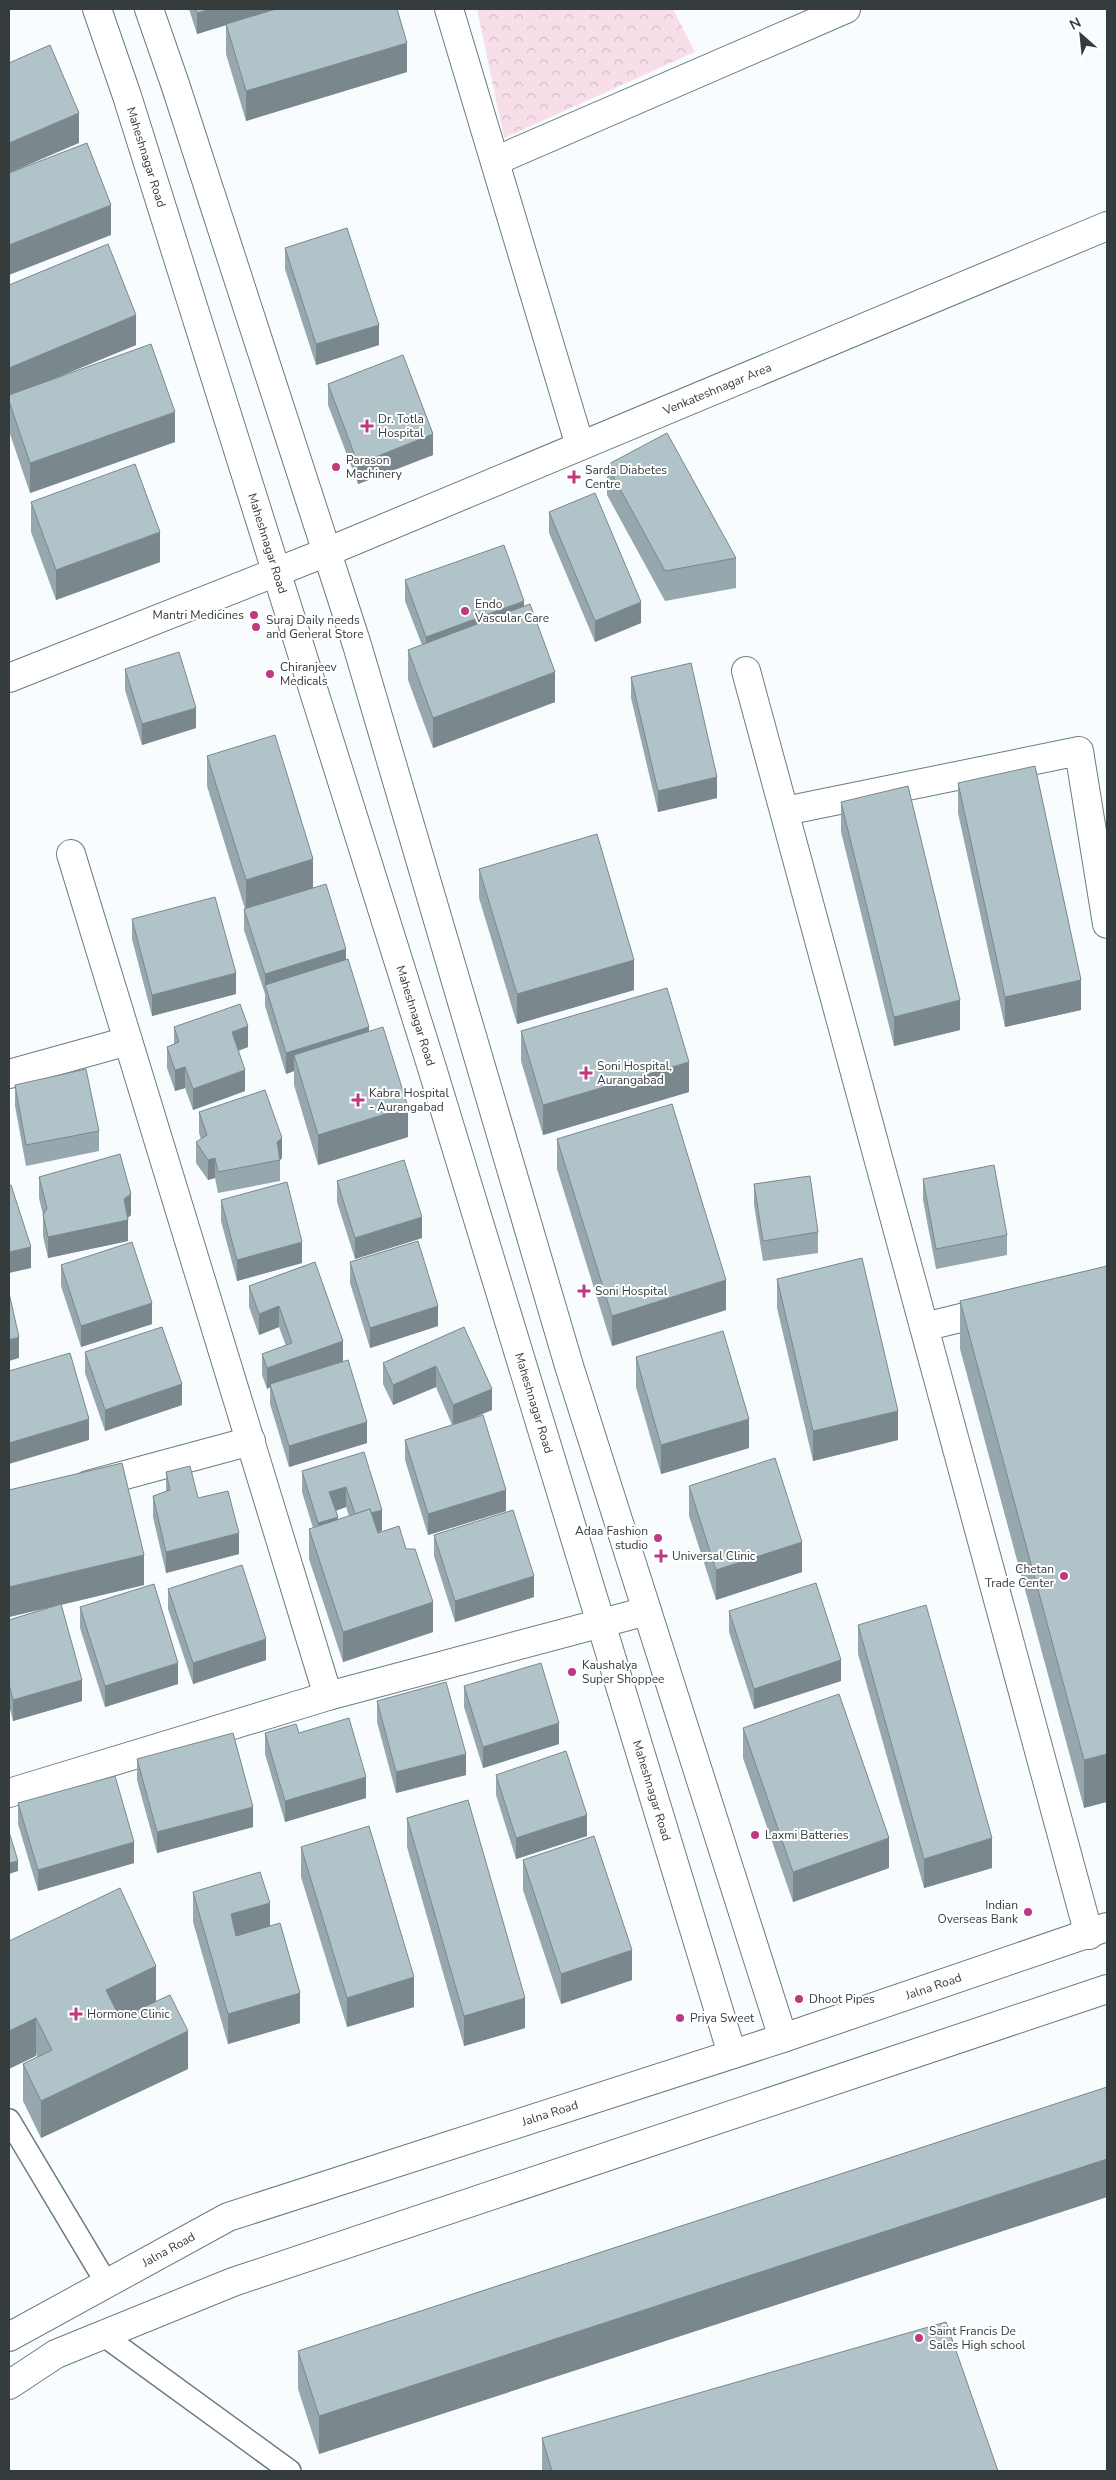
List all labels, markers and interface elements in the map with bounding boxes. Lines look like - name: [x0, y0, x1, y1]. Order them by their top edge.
- north arrow: [1056, 10, 1106, 60]
- text: N: [1066, 13, 1084, 35]
- street label: Maheshnagar Road: [123, 105, 169, 209]
- street label: Venkateshnagar Area: [660, 359, 774, 419]
- place label: Dr. Totla Hospital: [378, 411, 424, 441]
- marker: Dr. Totla Hospital: [360, 419, 374, 433]
- place label: Parason Machinery: [346, 452, 403, 482]
- marker: Parason Machinery: [330, 461, 342, 473]
- place label: Sarda Diabetes Centre: [585, 462, 667, 492]
- marker: Sarda Diabetes Centre: [567, 470, 581, 484]
- street label: Maheshnagar Road: [244, 491, 291, 596]
- place label: Endo Vascular Care: [474, 596, 549, 626]
- marker: Endo Vascular Care: [459, 605, 471, 617]
- place label: Mantri Medicines: [152, 607, 244, 623]
- marker: Mantri Medicines: [248, 609, 260, 621]
- place label: Suraj Daily needs and General Store: [266, 612, 364, 642]
- marker: Suraj Daily needs and General Store: [250, 621, 262, 633]
- place label: Chiranjeev Medicals: [280, 659, 338, 689]
- marker: Chiranjeev Medicals: [264, 668, 276, 680]
- street label: Maheshnagar Road: [392, 964, 439, 1068]
- place label: Soni Hospital, Aurangabad: [597, 1058, 672, 1088]
- marker: Soni Hospital, Aurangabad: [579, 1066, 593, 1080]
- place label: Kabra Hospital - Aurangabad: [369, 1085, 449, 1115]
- marker: Kabra Hospital - Aurangabad: [351, 1093, 365, 1107]
- place label: Soni Hospital: [595, 1283, 668, 1299]
- marker: Soni Hospital: [577, 1284, 591, 1298]
- street label: Maheshnagar Road: [511, 1351, 557, 1455]
- place label: Adaa Fashion studio: [575, 1523, 648, 1553]
- marker: Adaa Fashion studio: [652, 1532, 664, 1544]
- place label: Universal Clinic: [672, 1548, 756, 1564]
- marker: Universal Clinic: [654, 1549, 668, 1563]
- place label: Chetan Trade Center: [985, 1561, 1055, 1591]
- marker: Chetan Trade Center: [1058, 1570, 1070, 1582]
- place label: Kaushalya Super Shoppee: [582, 1657, 665, 1687]
- marker: Kaushalya Super Shoppee: [566, 1666, 578, 1678]
- street label: Maheshnagar Road: [629, 1738, 675, 1843]
- place label: Laxmi Batteries: [765, 1827, 849, 1843]
- marker: Laxmi Batteries: [749, 1829, 761, 1841]
- place label: Indian Overseas Bank: [937, 1897, 1019, 1927]
- marker: Indian Overseas Bank: [1022, 1906, 1034, 1918]
- street label: Jalna Road: [903, 1969, 964, 2004]
- place label: Dhoot Pipes: [809, 1991, 875, 2007]
- marker: Dhoot Pipes: [793, 1993, 805, 2005]
- place label: Hormone Clinic: [87, 2006, 170, 2022]
- marker: Hormone Clinic: [69, 2007, 83, 2021]
- place label: Priya Sweet: [690, 2010, 755, 2026]
- marker: Priya Sweet: [674, 2012, 686, 2024]
- street label: Jalna Road: [519, 2097, 580, 2130]
- street label: Jalna Road: [138, 2229, 198, 2271]
- place label: Saint Francis De Sales High school: [929, 2323, 1026, 2353]
- marker: Saint Francis De Sales High school: [913, 2332, 925, 2344]

